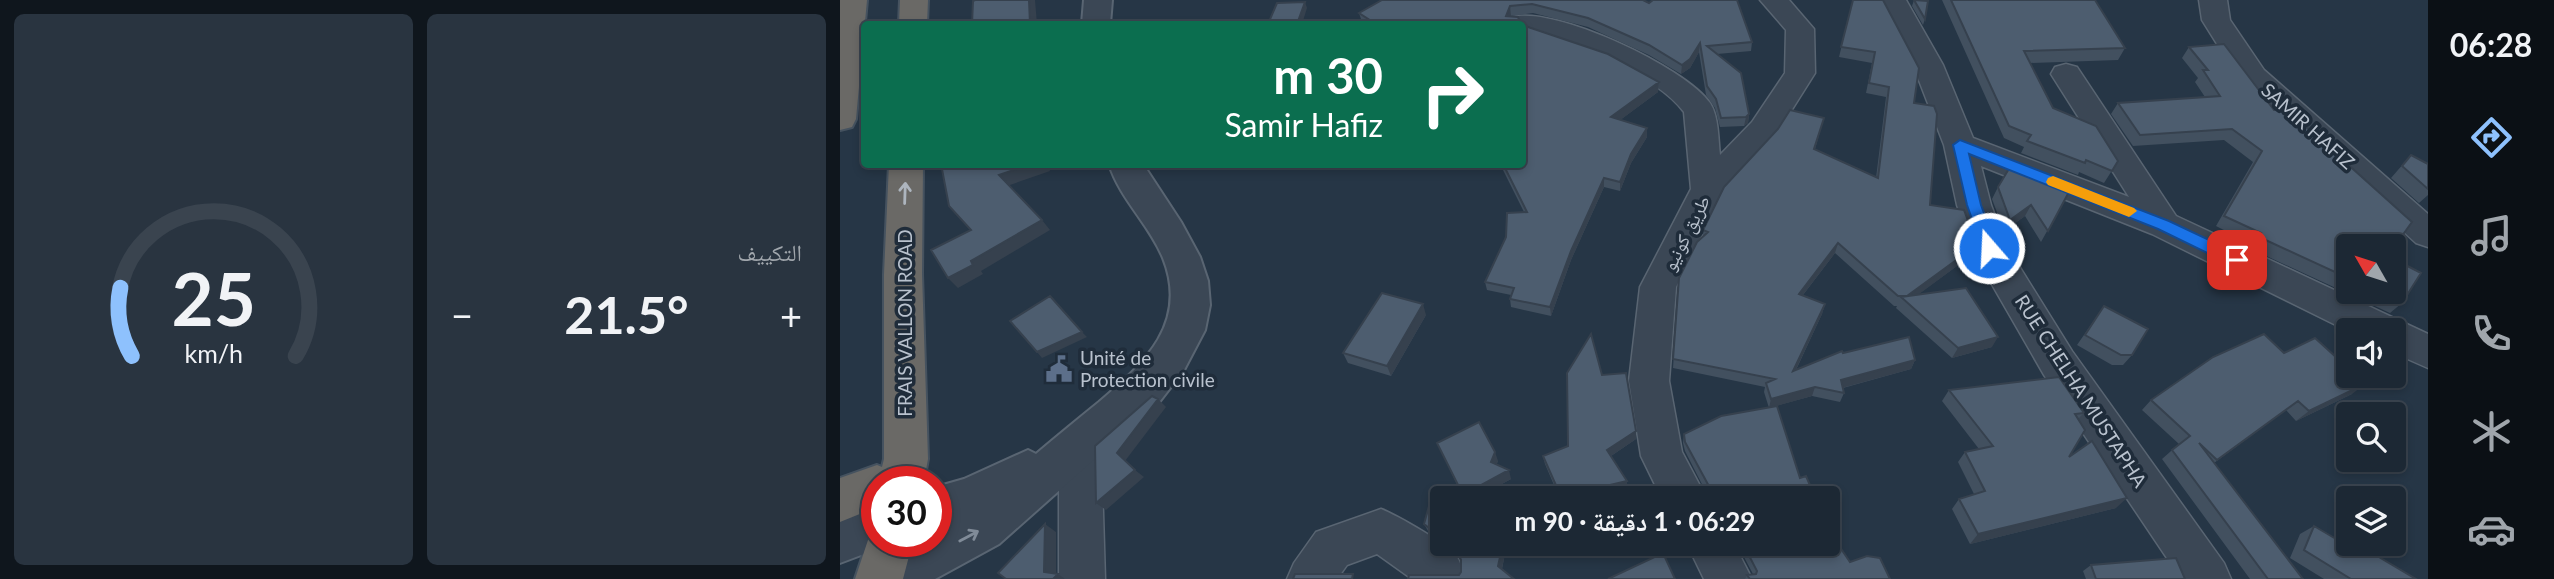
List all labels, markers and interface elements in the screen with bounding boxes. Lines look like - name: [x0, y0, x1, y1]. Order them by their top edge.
- text: 06:28: [2450, 25, 2532, 64]
- text: 30 m: [1273, 46, 1383, 104]
- icon: right: [1407, 49, 1498, 140]
- street label: SAMIR HAFIZ: [2257, 78, 2360, 173]
- text: Samir Hafiz: [1224, 105, 1383, 144]
- icon: directions: [2467, 113, 2516, 162]
- one-way arrow: [898, 182, 912, 205]
- street label: طريق كونيو: [1657, 191, 1715, 275]
- position arrow: [1952, 211, 2026, 285]
- icon: music: [2467, 211, 2516, 260]
- street label: FRAIS VALLON ROAD: [893, 229, 916, 417]
- pin: [2207, 230, 2267, 290]
- north arrow: [2336, 234, 2406, 304]
- map controls: [2336, 234, 2406, 556]
- text: التكييف: [737, 238, 802, 266]
- icon: arrive: [2218, 241, 2256, 279]
- text: 25: [171, 254, 256, 342]
- text: 21.5°: [564, 283, 689, 345]
- street label: RUE CHELHA MUSTAPHA: [2011, 290, 2152, 491]
- text: −: [451, 292, 473, 338]
- text: +: [780, 292, 802, 338]
- icon: phone: [2467, 309, 2516, 358]
- button: sound: [2336, 318, 2406, 388]
- text: km/h: [184, 337, 243, 367]
- place label: Unité de Protection civile: [1080, 346, 1215, 391]
- public building icon: Unité de Protection civile: [1044, 354, 1074, 384]
- button: search: [2336, 402, 2406, 472]
- icon: climate: [2467, 407, 2516, 456]
- speed limit sign: 30: [861, 466, 952, 557]
- button: layers: [2336, 486, 2406, 556]
- text: 06:29 · 1 دقيقة · 90 m: [1515, 505, 1755, 537]
- icon: car: [2467, 505, 2516, 554]
- one-way arrow: [958, 528, 979, 542]

